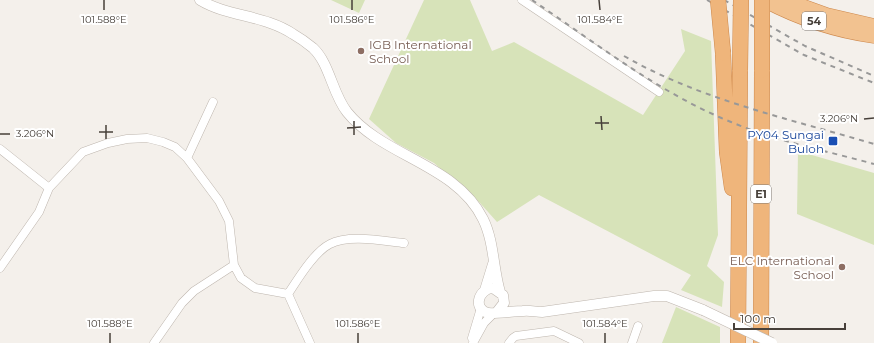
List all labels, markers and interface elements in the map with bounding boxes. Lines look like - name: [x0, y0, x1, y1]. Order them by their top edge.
- road number: 54: [802, 12, 826, 30]
- text: 101.588°E: [81, 13, 127, 26]
- text: 101.586°E: [330, 13, 375, 26]
- text: 101.584°E: [577, 13, 623, 26]
- place label: IGB International School: [369, 37, 472, 66]
- marker: IGB International School: [356, 46, 366, 56]
- text: 3.206°N: [820, 112, 858, 125]
- text: 3.206°N: [16, 127, 54, 140]
- place label: PY04 Sungai Buloh: [747, 127, 824, 156]
- marker: PY04 Sungai Buloh: [827, 135, 839, 147]
- road number: E1: [751, 185, 771, 203]
- place label: ELC International School: [730, 253, 834, 282]
- marker: ELC International School: [837, 262, 847, 272]
- scale bar: [734, 305, 845, 331]
- text: 100 m: [740, 311, 776, 326]
- text: 101.588°E: [87, 317, 133, 330]
- text: 101.586°E: [336, 317, 381, 330]
- text: 101.584°E: [582, 317, 628, 330]

